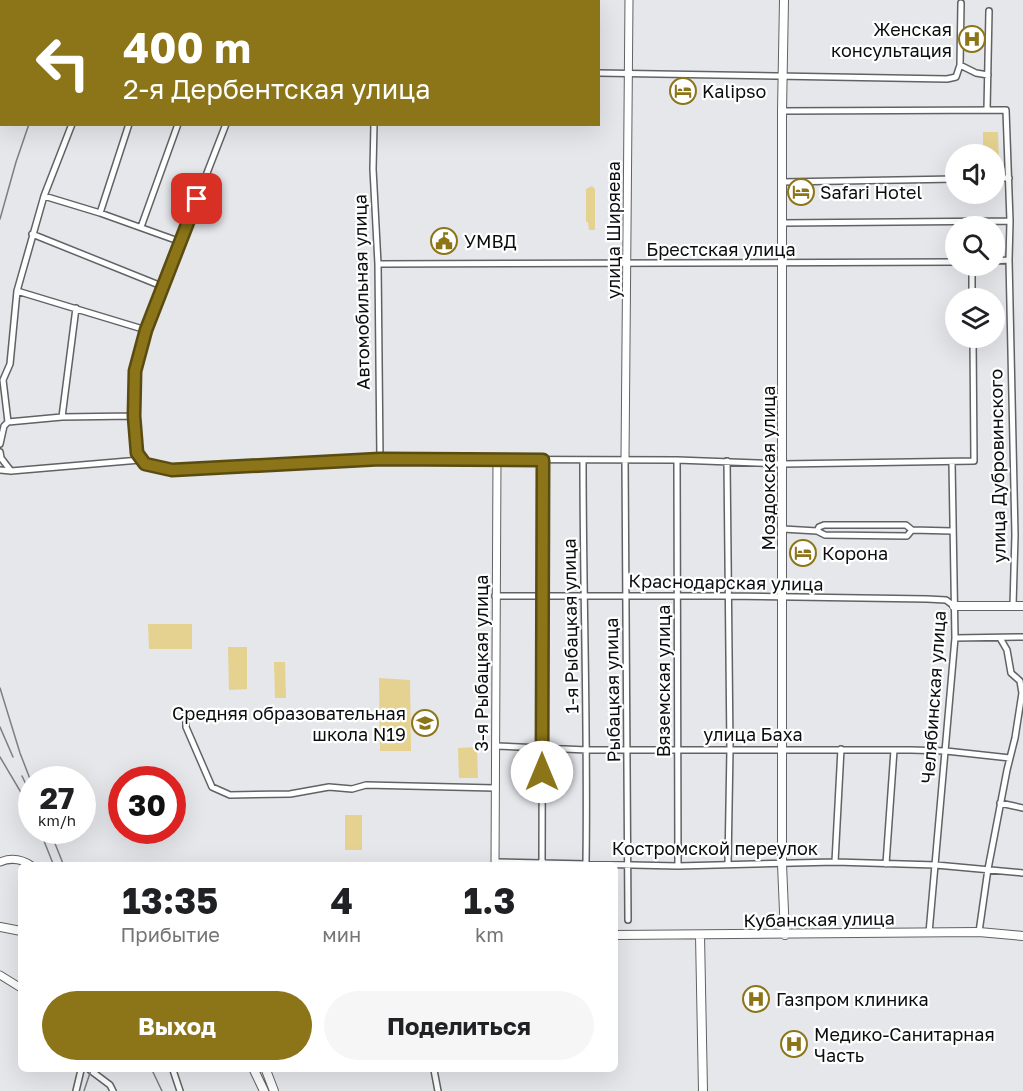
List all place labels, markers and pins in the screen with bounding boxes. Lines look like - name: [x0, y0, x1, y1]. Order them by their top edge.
- place label: Женская консультация: [831, 18, 952, 61]
- hospital icon: Женская консультация: [957, 24, 987, 54]
- hotel icon: Kalipso: [668, 76, 698, 106]
- place label: Kalipso: [702, 80, 766, 102]
- pin: [171, 173, 222, 224]
- hotel icon: Safari Hotel: [786, 177, 816, 207]
- place label: Safari Hotel: [820, 181, 923, 203]
- public building icon: УМВД: [429, 226, 459, 256]
- place label: УМВД: [464, 230, 517, 252]
- hotel icon: Корона: [788, 538, 818, 568]
- place label: Корона: [822, 542, 888, 564]
- place label: Средняя образовательная школа N19: [172, 702, 406, 745]
- school or university icon: Средняя образовательная школа N19: [410, 708, 440, 738]
- hospital icon: Газпром клиника: [741, 984, 771, 1014]
- place label: Газпром клиника: [776, 988, 929, 1010]
- place label: Медико-Санитарная Часть: [814, 1023, 995, 1066]
- hospital icon: Медико-Санитарная Часть: [779, 1029, 809, 1059]

